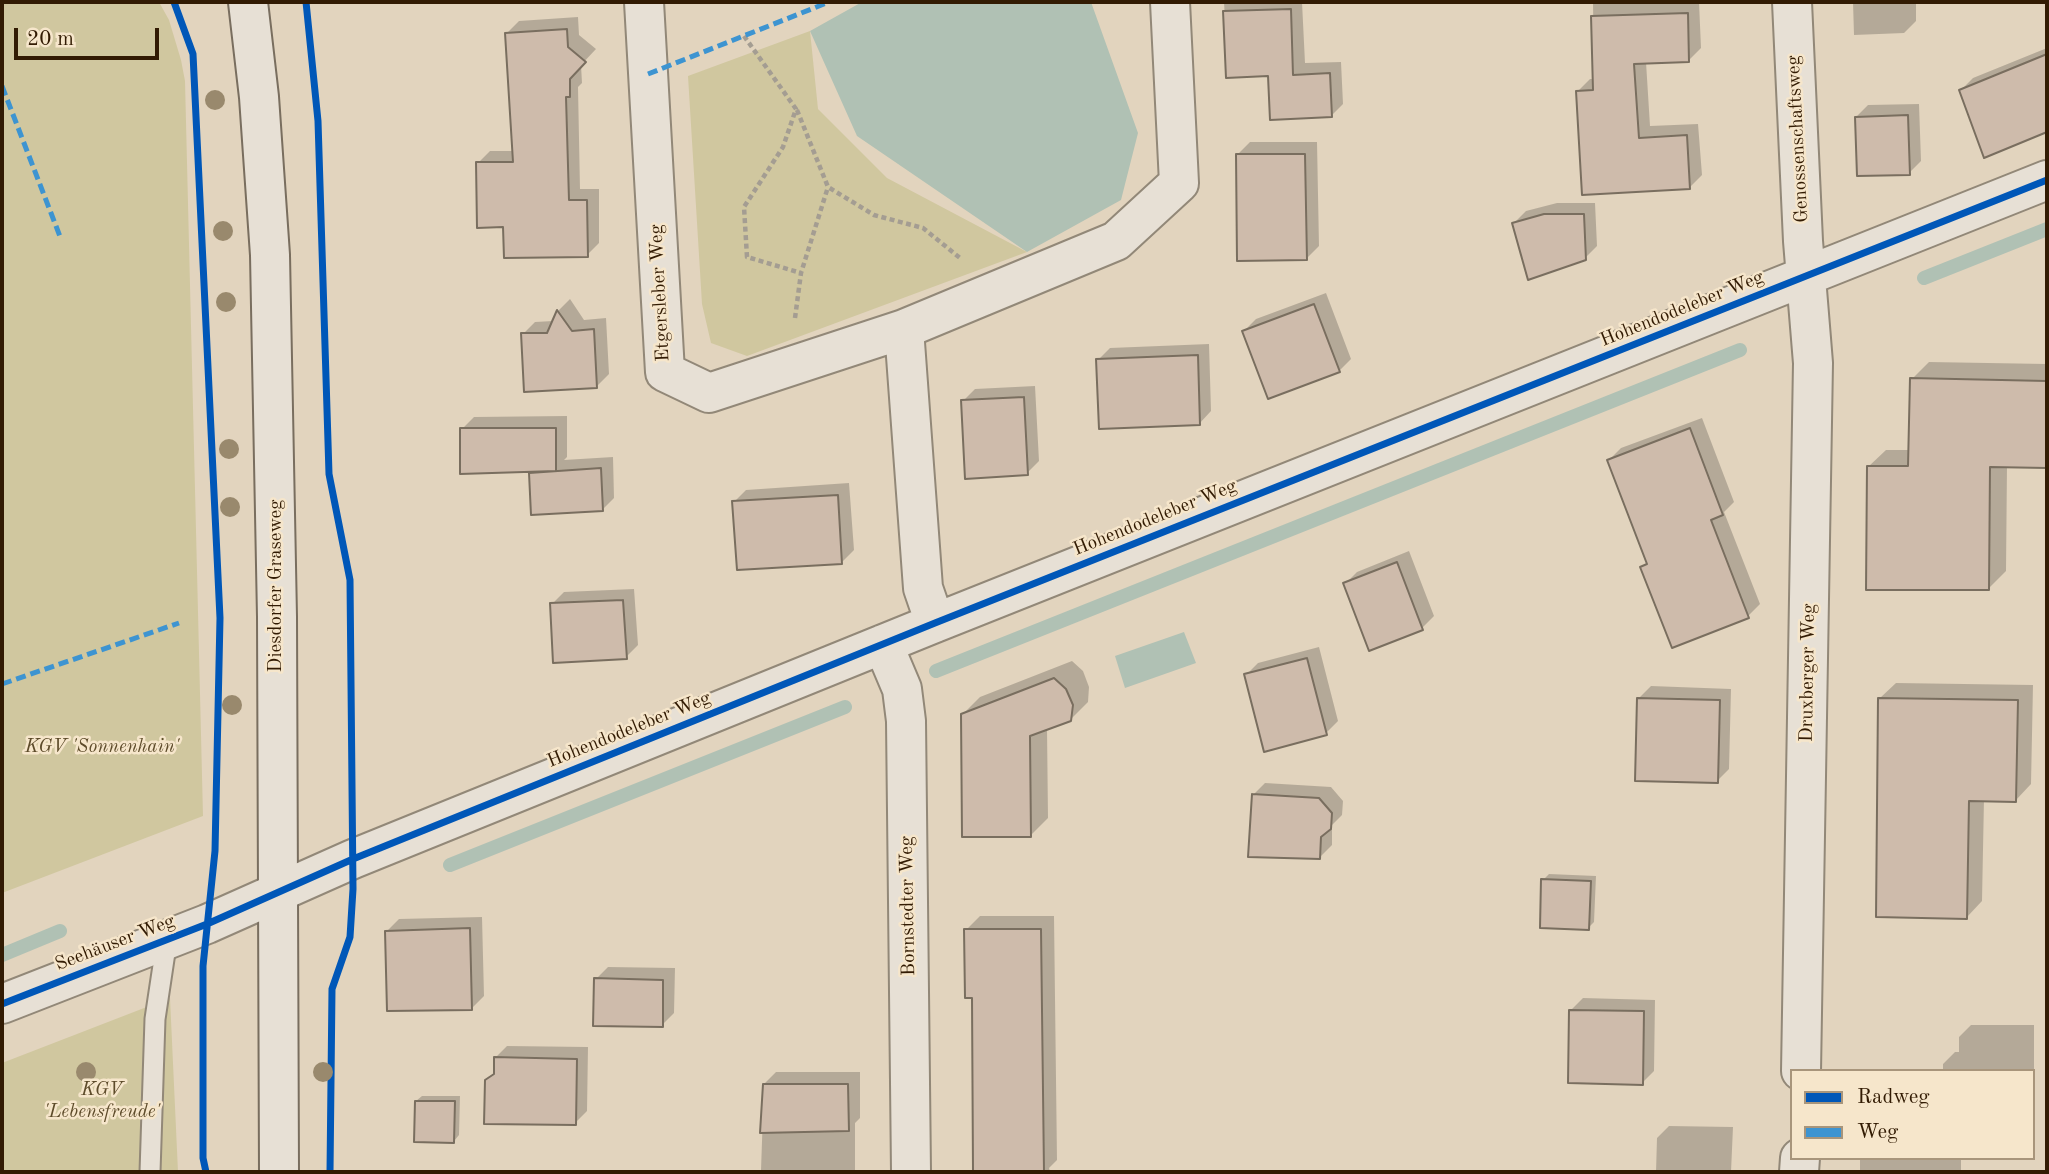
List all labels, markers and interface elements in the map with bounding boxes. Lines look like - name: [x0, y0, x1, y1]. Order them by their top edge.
- scale bar: [18, 14, 163, 58]
- text: 20 m: [27, 29, 74, 50]
- street label: Genossenschaftsweg: [1782, 55, 1814, 223]
- street label: Etgersleber Weg: [645, 224, 675, 362]
- street label: Hohendodeleber Weg: [1597, 266, 1767, 352]
- street label: Hohendodeleber Weg: [1070, 475, 1240, 561]
- street label: Diesdorfer Graseweg: [265, 500, 287, 672]
- street label: Druxberger Weg: [1795, 604, 1821, 742]
- street label: Hohendodeleber Weg: [544, 687, 714, 773]
- park label: KGV 'Sonnenhain': [25, 736, 179, 758]
- street label: Bornstedter Weg: [895, 836, 921, 976]
- street label: Seehäuser Weg: [52, 910, 178, 976]
- legend: [1790, 1069, 2035, 1160]
- park label: KGV 'Lebensfreude': [44, 1079, 160, 1123]
- text: Radweg: [1857, 1087, 1930, 1108]
- text: Weg: [1857, 1122, 1898, 1143]

